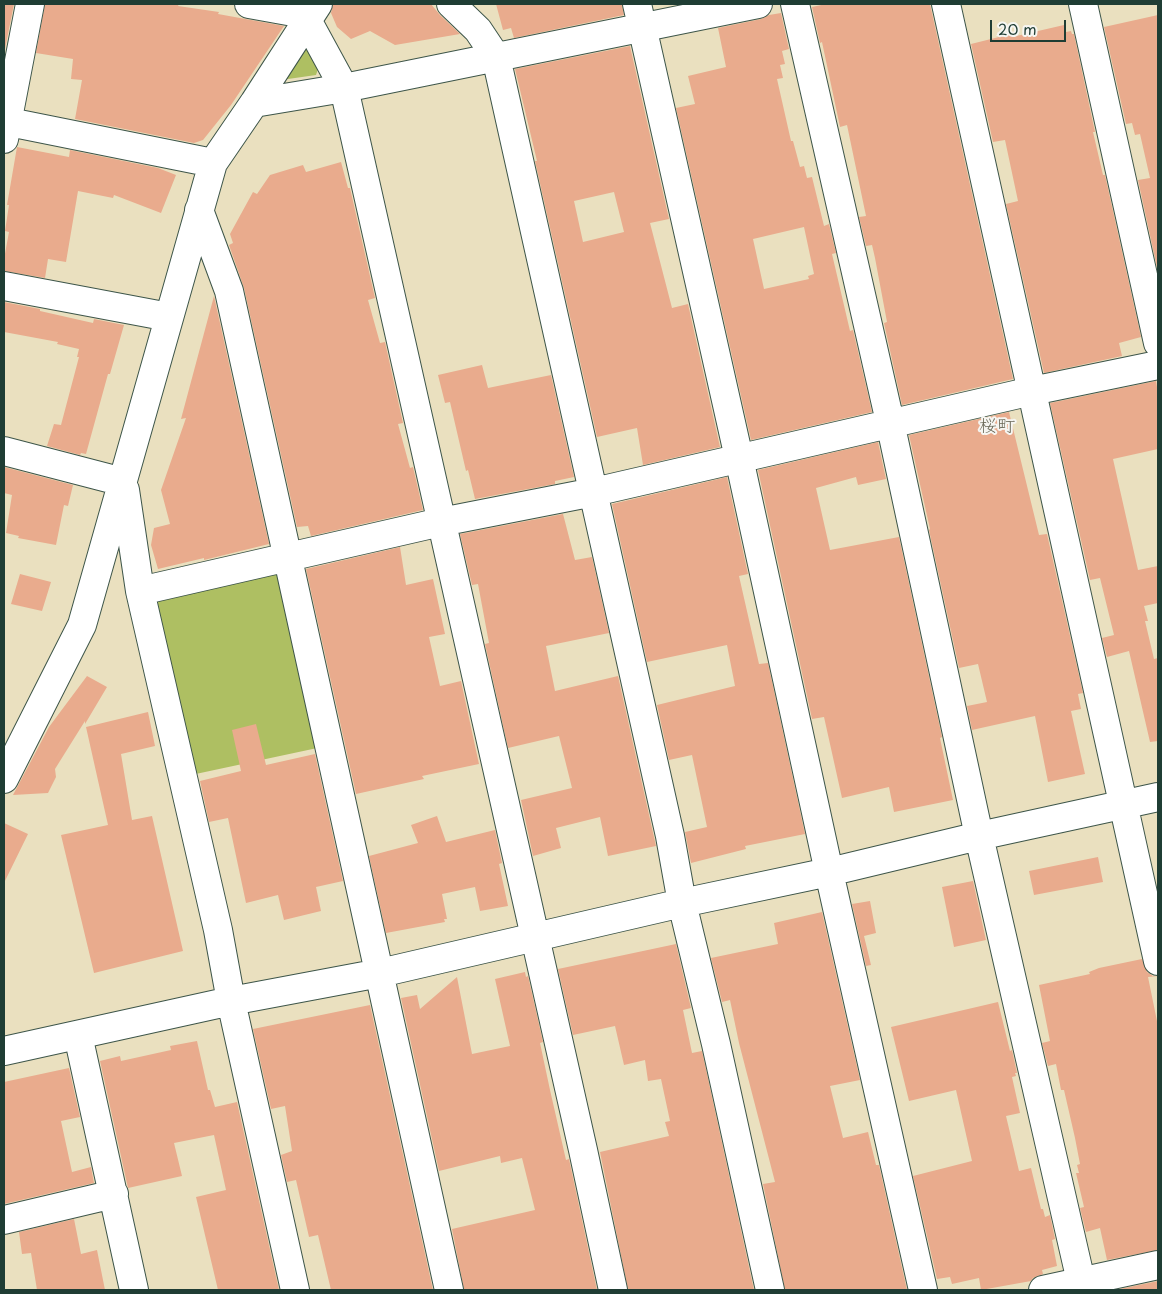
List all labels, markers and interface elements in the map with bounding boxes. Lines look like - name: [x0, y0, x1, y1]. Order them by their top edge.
- scale bar: [992, 10, 1068, 42]
- text: 20 m: [998, 17, 1037, 40]
- district label: 桜町: [979, 416, 1015, 438]

